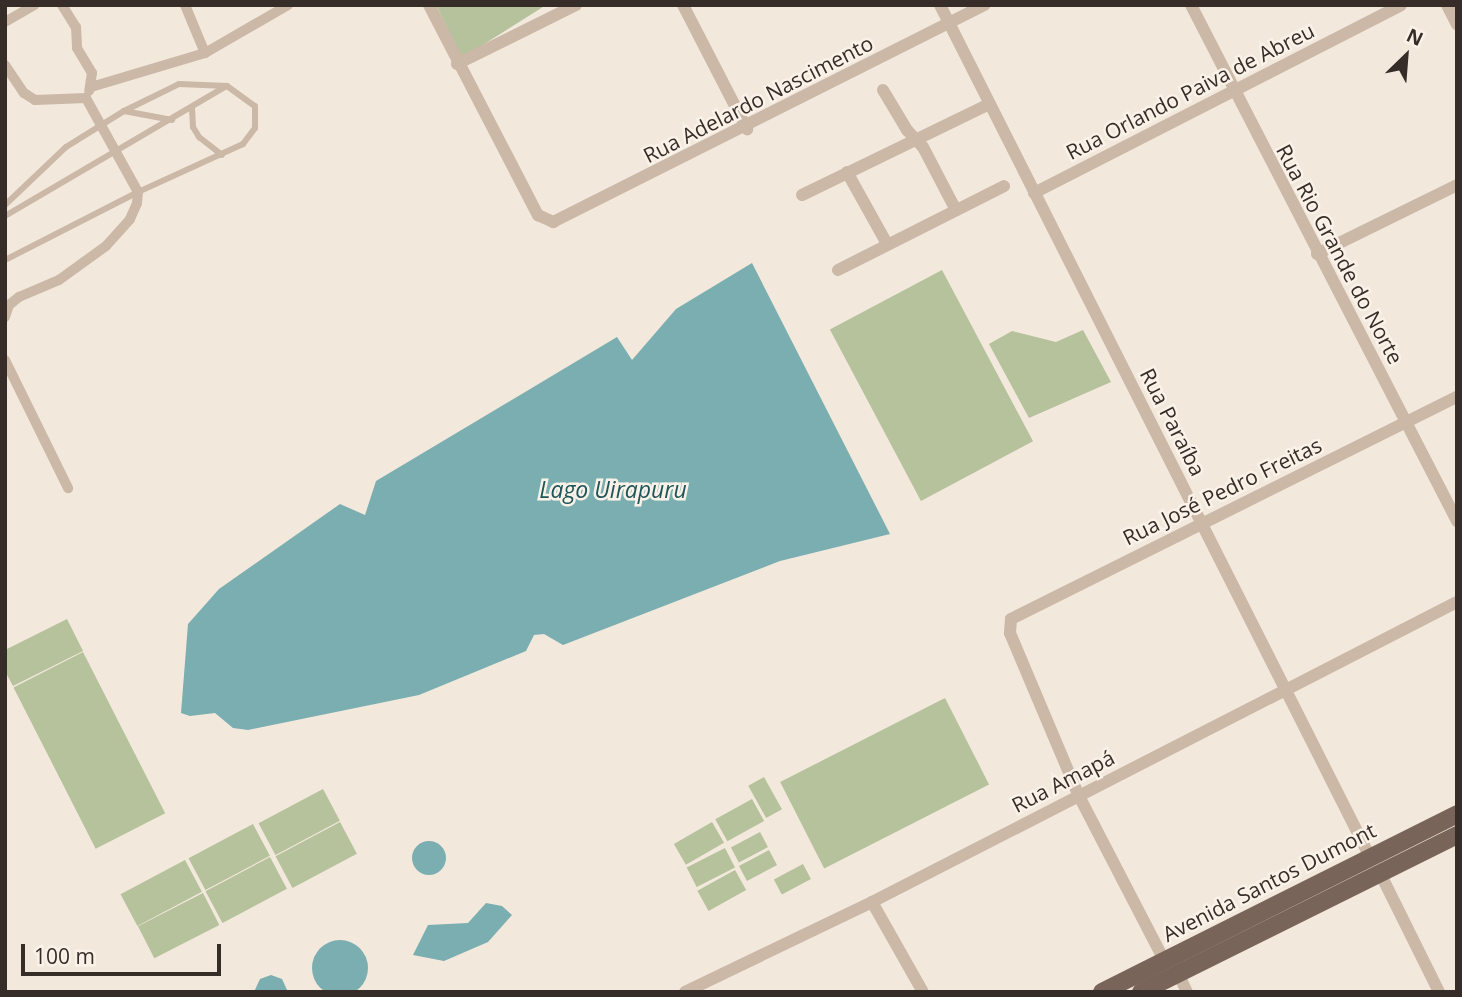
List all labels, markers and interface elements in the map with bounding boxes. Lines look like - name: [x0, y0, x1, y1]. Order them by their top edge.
- street label: Rua Orlando Paiva de Abreu: [1062, 17, 1318, 165]
- north arrow: [1371, 21, 1441, 91]
- text: N: [1402, 22, 1427, 52]
- street label: Rua Adelardo Nascimento: [639, 30, 877, 168]
- street label: Rua Rio Grande do Norte: [1271, 140, 1409, 368]
- street label: Rua Paraíba: [1135, 364, 1211, 480]
- street label: Rua José Pedro Freitas: [1118, 432, 1326, 550]
- water label: Lago Uirapuru: [539, 475, 687, 503]
- street label: Rua Amapá: [1007, 744, 1119, 818]
- street label: Avenida Santos Dumont: [1158, 817, 1380, 947]
- scale bar: [24, 930, 224, 974]
- text: 100 m: [34, 942, 95, 970]

